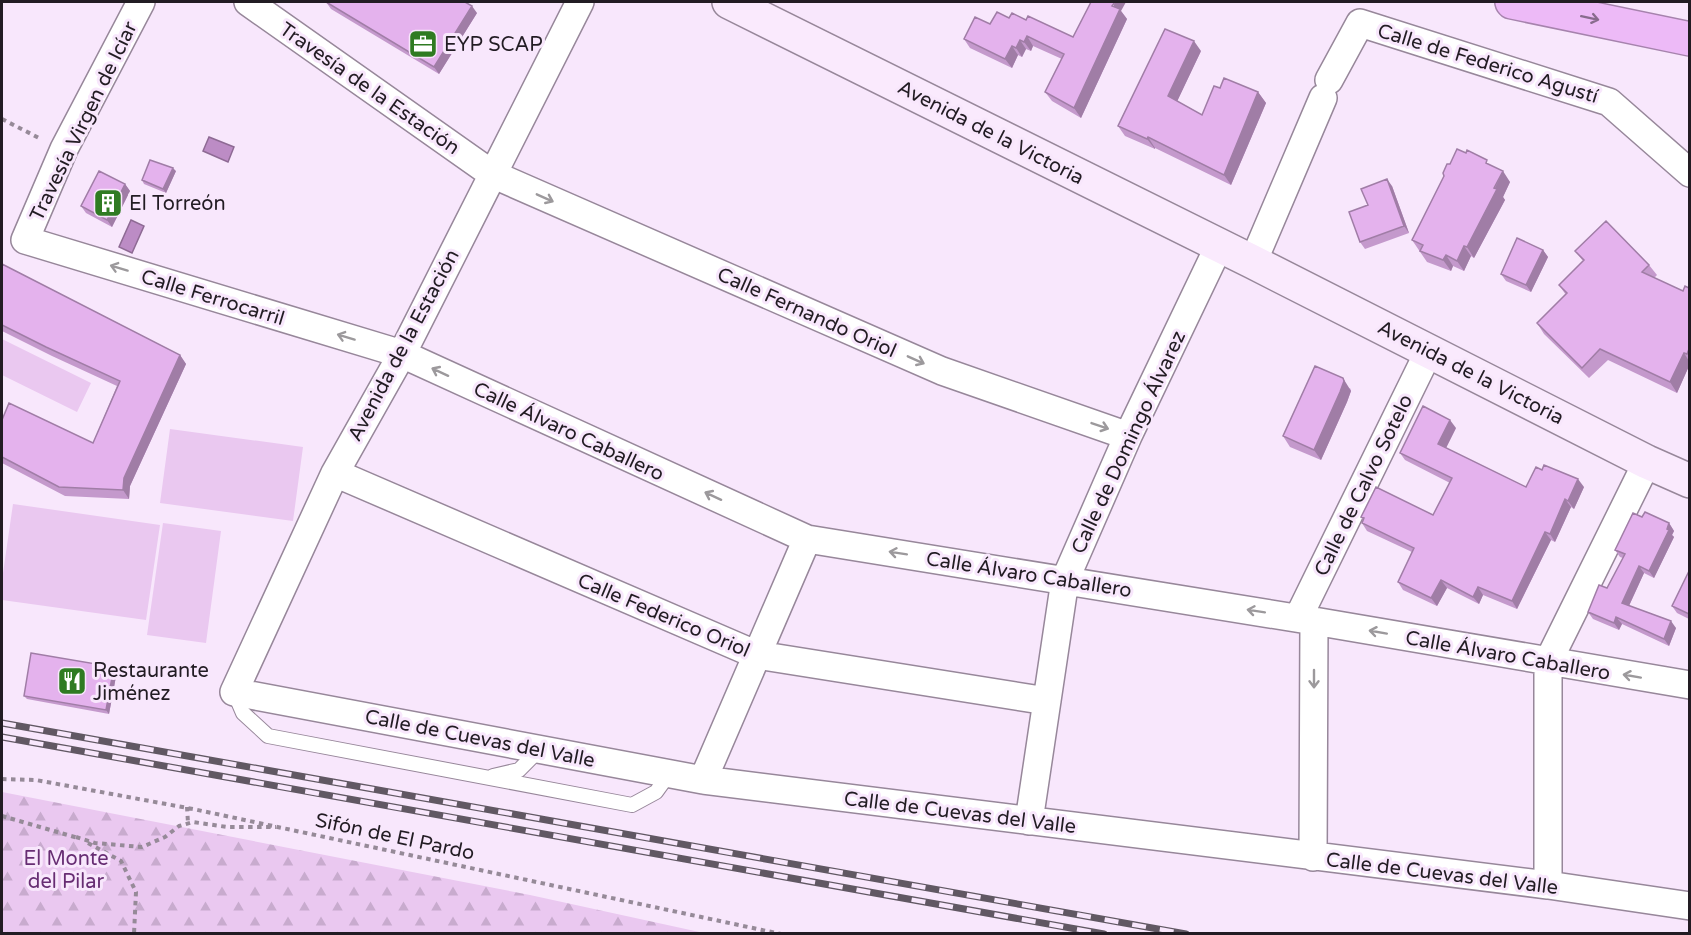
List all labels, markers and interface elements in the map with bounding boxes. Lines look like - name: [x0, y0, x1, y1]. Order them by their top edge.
- one-way arrow: [1580, 13, 1599, 24]
- street label: Travesía Virgen de Icíar: [25, 17, 143, 225]
- street label: Travesía de la Estación: [275, 18, 464, 160]
- street label: Calle de Federico Agustí: [1374, 19, 1601, 109]
- office icon: EYP SCAP: [407, 28, 439, 60]
- place label: EYP SCAP: [444, 33, 543, 57]
- street label: Avenida de la Victoria: [893, 76, 1088, 190]
- building icon: El Torreón: [92, 187, 124, 219]
- place label: El Torreón: [129, 192, 226, 216]
- one-way arrow: [536, 192, 554, 204]
- street label: Avenida de la Estación: [343, 245, 465, 445]
- one-way arrow: [110, 262, 129, 273]
- street label: Calle Fernando Oriol: [713, 263, 900, 363]
- street label: Calle Ferrocarril: [138, 265, 287, 331]
- street label: Avenida de la Victoria: [1373, 316, 1568, 430]
- street label: Calle de Domingo Álvarez: [1066, 327, 1191, 558]
- one-way arrow: [337, 331, 356, 342]
- one-way arrow: [907, 355, 925, 366]
- one-way arrow: [432, 365, 450, 377]
- street label: Calle Álvaro Caballero: [469, 376, 668, 487]
- street label: Calle de Calvo Sotelo: [1309, 391, 1418, 580]
- one-way arrow: [1090, 422, 1108, 433]
- one-way arrow: [705, 490, 723, 502]
- street label: Calle Álvaro Caballero: [924, 546, 1133, 603]
- one-way arrow: [888, 548, 908, 559]
- street label: Calle Federico Oriol: [574, 569, 753, 663]
- one-way arrow: [1247, 606, 1267, 617]
- street label: Calle Álvaro Caballero: [1403, 625, 1612, 686]
- one-way arrow: [1368, 626, 1388, 637]
- place label: Restaurante Jiménez: [93, 659, 209, 706]
- restaurant icon: Restaurante Jiménez: [56, 665, 88, 697]
- one-way arrow: [1308, 669, 1320, 689]
- one-way arrow: [1622, 670, 1642, 681]
- street label: Calle de Cuevas del Valle: [363, 705, 597, 773]
- street label: Calle de Cuevas del Valle: [842, 787, 1077, 839]
- street label: Sifón de El Pardo: [313, 808, 477, 866]
- park label: El Monte del Pilar: [24, 847, 108, 894]
- street label: Calle de Cuevas del Valle: [1324, 848, 1559, 900]

